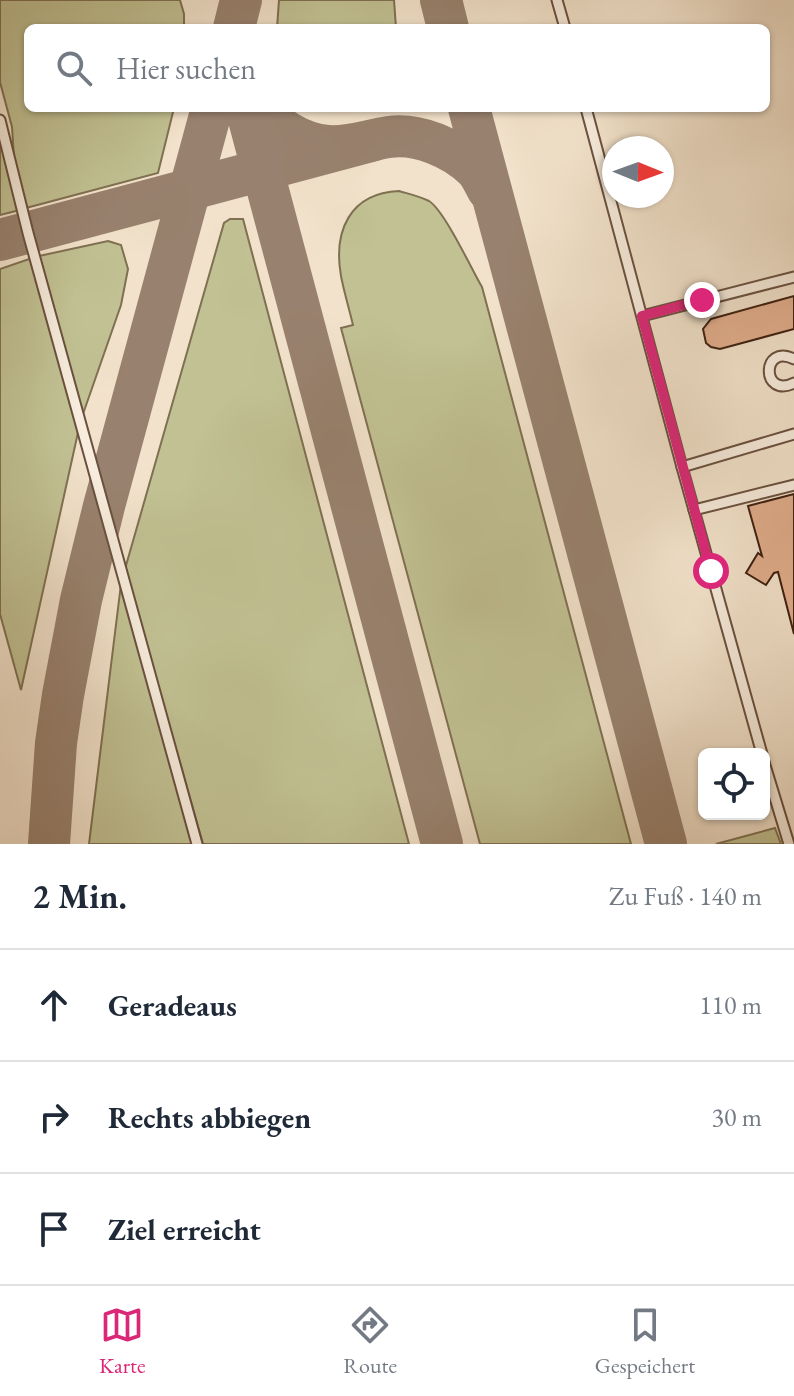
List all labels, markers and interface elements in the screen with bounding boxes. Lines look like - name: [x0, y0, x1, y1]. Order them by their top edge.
- search box: [24, 24, 770, 112]
- icon: search: [52, 46, 96, 90]
- text: Hier suchen: [116, 49, 256, 88]
- north arrow: [602, 136, 674, 208]
- route end: [684, 282, 720, 318]
- route start: [693, 553, 729, 589]
- map controls: [698, 748, 770, 820]
- button: locate: [698, 748, 770, 820]
- text: 2 Min.: [32, 874, 127, 918]
- text: Zu Fuß · 140 m: [609, 879, 762, 913]
- icon: ahead: [32, 983, 76, 1027]
- text: Geradeaus: [108, 986, 237, 1025]
- text: 110 m: [699, 988, 762, 1022]
- icon: right: [32, 1095, 76, 1139]
- text: Rechts abbiegen: [108, 1098, 311, 1137]
- text: 30 m: [712, 1100, 762, 1134]
- icon: arrive: [32, 1207, 76, 1251]
- text: Ziel erreicht: [108, 1210, 261, 1249]
- tab: Karte: [99, 1303, 146, 1380]
- tab: Route: [343, 1303, 397, 1380]
- tab: Gespeichert: [595, 1303, 695, 1380]

